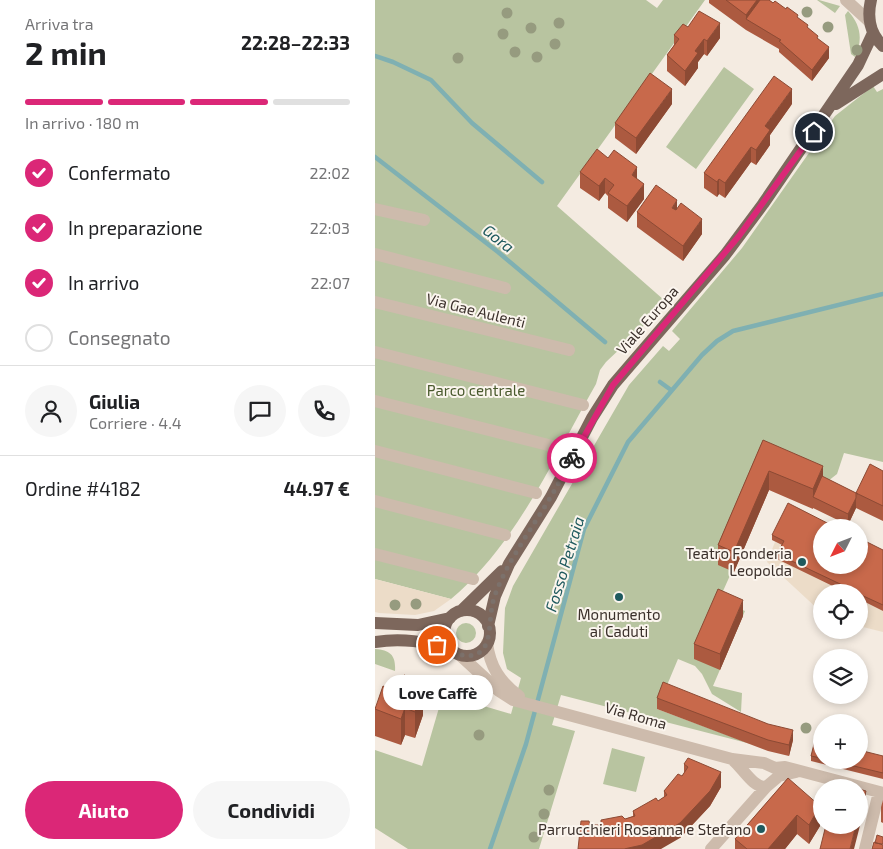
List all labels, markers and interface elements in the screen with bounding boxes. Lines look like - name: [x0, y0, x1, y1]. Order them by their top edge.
- text: Arriva tra: [25, 14, 94, 33]
- text: 22:28–22:33: [241, 31, 350, 54]
- text: 2 min: [25, 33, 107, 71]
- pin: [793, 111, 835, 153]
- text: In arrivo · 180 m: [25, 113, 139, 132]
- icon: home: [800, 118, 828, 146]
- icon: check: [25, 159, 53, 187]
- text: Confermato: [68, 161, 171, 184]
- text: 22:02: [310, 163, 350, 182]
- icon: check: [25, 214, 53, 242]
- text: In preparazione: [68, 216, 203, 239]
- text: 22:03: [310, 218, 350, 237]
- water label: Gora: [480, 220, 518, 256]
- icon: check: [25, 269, 53, 297]
- text: In arrivo: [68, 271, 139, 294]
- text: 22:07: [310, 273, 350, 292]
- street label: Viale Europa: [612, 282, 682, 358]
- street label: Via Gae Aulenti: [424, 289, 528, 331]
- text: Consegnato: [68, 326, 171, 349]
- park label: Parco centrale: [427, 381, 525, 399]
- button: person: [25, 385, 77, 437]
- button: chat: [234, 385, 286, 437]
- button: phone: [298, 385, 350, 437]
- text: Giulia: [89, 390, 140, 413]
- text: Corriere · 4.4: [89, 413, 182, 432]
- courier: [547, 433, 597, 483]
- icon: bike: [558, 444, 586, 472]
- text: Ordine #4182: [25, 477, 141, 500]
- text: 44.97 €: [284, 477, 350, 500]
- water label: Fosso Petraia: [540, 514, 588, 614]
- north arrow: [813, 519, 867, 574]
- map controls: [813, 519, 868, 834]
- place label: Teatro Fonderia Leopolda: [686, 544, 792, 579]
- marker: Teatro Fonderia Leopolda: [796, 556, 808, 568]
- button: locate: [813, 584, 868, 639]
- marker: Monumento ai Caduti: [613, 591, 625, 603]
- place label: Monumento ai Caduti: [577, 605, 661, 640]
- pin: [416, 624, 458, 666]
- icon: bag: [423, 631, 451, 659]
- button: layers: [813, 649, 868, 704]
- callout: Love Caffè: [382, 675, 492, 710]
- text: Love Caffè: [399, 683, 477, 702]
- street label: Via Roma: [603, 698, 669, 732]
- button: +: [813, 714, 868, 769]
- button: −: [813, 779, 868, 834]
- button: Aiuto: [25, 781, 183, 839]
- button: Condividi: [193, 781, 350, 839]
- place label: Parrucchieri Rosanna e Stefano: [538, 820, 751, 838]
- marker: Parrucchieri Rosanna e Stefano: [755, 823, 767, 835]

